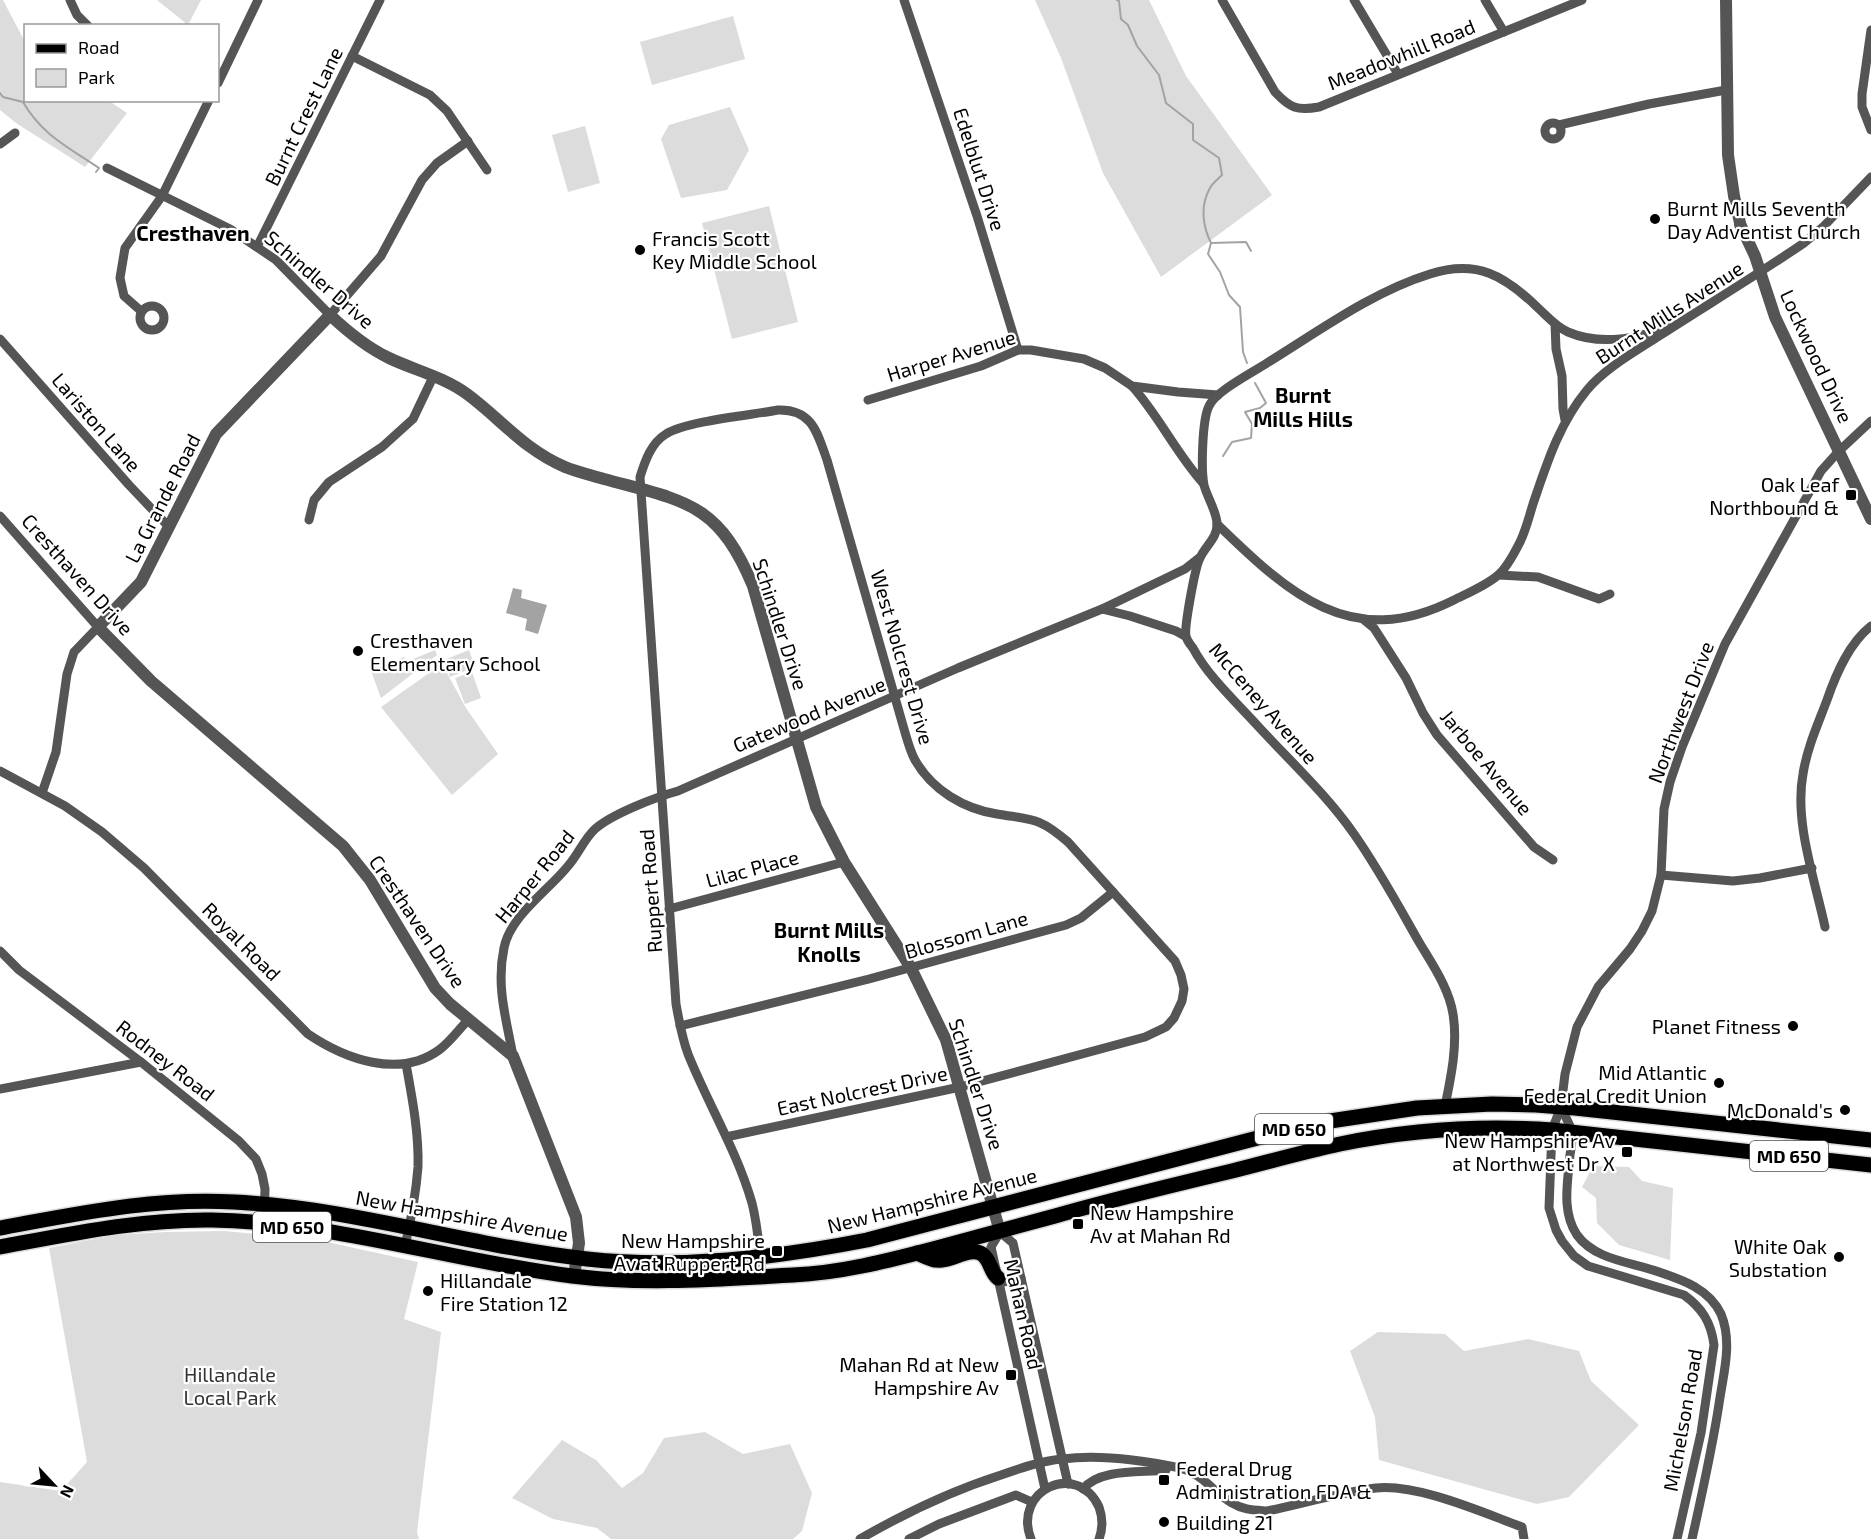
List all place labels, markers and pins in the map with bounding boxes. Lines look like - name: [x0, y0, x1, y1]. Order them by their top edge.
- place label: Burnt Mills Seventh Day Adventist Church: [1667, 196, 1861, 243]
- marker: Burnt Mills Seventh Day Adventist Church: [1648, 212, 1662, 226]
- place label: Francis Scott Key Middle School: [652, 226, 817, 273]
- marker: Francis Scott Key Middle School: [633, 243, 647, 257]
- place label: Oak Leaf Northbound &: [1709, 472, 1839, 519]
- marker: Oak Leaf Northbound &: [1844, 488, 1858, 502]
- place label: Cresthaven Elementary School: [370, 628, 540, 675]
- marker: Cresthaven Elementary School: [351, 644, 365, 658]
- place label: Planet Fitness: [1652, 1014, 1781, 1038]
- marker: Planet Fitness: [1786, 1019, 1800, 1033]
- place label: Mid Atlantic Federal Credit Union: [1523, 1060, 1707, 1107]
- marker: Mid Atlantic Federal Credit Union: [1712, 1076, 1726, 1090]
- place label: McDonald's: [1727, 1098, 1833, 1122]
- marker: McDonald's: [1838, 1103, 1852, 1117]
- place label: New Hampshire Av at Northwest Dr X: [1444, 1128, 1615, 1175]
- marker: New Hampshire Av at Northwest Dr X: [1620, 1145, 1634, 1159]
- place label: New Hampshire Av at Mahan Rd: [1090, 1200, 1234, 1247]
- marker: New Hampshire Av at Mahan Rd: [1071, 1217, 1085, 1231]
- place label: New Hampshire Av at Ruppert Rd: [614, 1228, 765, 1275]
- place label: White Oak Substation: [1729, 1234, 1827, 1281]
- marker: New Hampshire Av at Ruppert Rd: [770, 1244, 784, 1258]
- marker: White Oak Substation: [1832, 1250, 1846, 1264]
- place label: Hillandale Fire Station 12: [440, 1268, 568, 1315]
- marker: Hillandale Fire Station 12: [421, 1284, 435, 1298]
- place label: Mahan Rd at New Hampshire Av: [839, 1352, 999, 1399]
- marker: Mahan Rd at New Hampshire Av: [1004, 1368, 1018, 1382]
- place label: Federal Drug Administration FDA &: [1176, 1456, 1372, 1503]
- marker: Federal Drug Administration FDA &: [1157, 1473, 1171, 1487]
- place label: Building 21: [1176, 1510, 1274, 1534]
- marker: Building 21: [1157, 1515, 1171, 1529]

